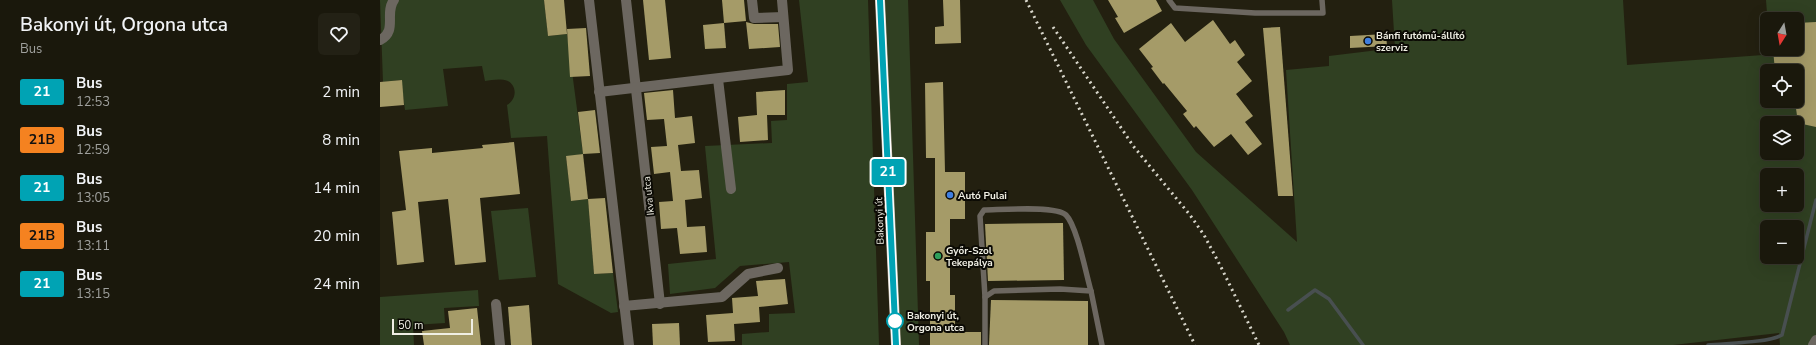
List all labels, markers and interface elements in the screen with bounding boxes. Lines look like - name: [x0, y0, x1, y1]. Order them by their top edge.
- text: Bakonyi út, Orgona utca: [20, 12, 228, 38]
- north arrow: [1760, 12, 1804, 56]
- map controls: [1760, 12, 1804, 264]
- button: heart: [318, 13, 360, 55]
- place label: Bánfi futómű-állító szerviz: [1376, 29, 1465, 55]
- marker: Bánfi futómű-állító szerviz: [1363, 36, 1373, 46]
- text: Bus: [20, 40, 42, 58]
- button: locate: [1760, 64, 1804, 108]
- text: Bus: [76, 73, 102, 93]
- text: 21: [34, 82, 50, 101]
- text: 2 min: [322, 82, 360, 102]
- text: 12:53: [76, 93, 110, 111]
- button: layers: [1760, 116, 1804, 160]
- text: Bus: [76, 121, 102, 141]
- text: 21B: [29, 130, 55, 149]
- text: 8 min: [322, 130, 360, 150]
- text: 12:59: [76, 141, 110, 159]
- line badge: 21: [870, 159, 906, 185]
- text: 21: [880, 162, 896, 181]
- button: +: [1760, 168, 1804, 212]
- text: Bus: [76, 169, 102, 189]
- street label: Ikva utca: [640, 176, 658, 216]
- text: 21: [34, 178, 50, 197]
- text: 14 min: [313, 178, 360, 198]
- text: 13:05: [76, 189, 110, 207]
- place label: Autó Pulai: [958, 189, 1007, 203]
- marker: Autó Pulai: [945, 190, 955, 200]
- street label: Bakonyi út: [872, 197, 888, 245]
- text: Bus: [76, 217, 102, 237]
- button: −: [1760, 220, 1804, 264]
- text: 21B: [29, 226, 55, 245]
- text: 20 min: [313, 226, 360, 246]
- text: 13:11: [76, 237, 110, 255]
- place label: Győr-Szol Tekepálya: [946, 244, 993, 270]
- marker: Győr-Szol Tekepálya: [933, 251, 943, 261]
- text: Bus: [76, 265, 102, 285]
- text: 21: [34, 274, 50, 293]
- text: 24 min: [313, 274, 360, 294]
- text: 13:15: [76, 285, 110, 303]
- place label: Bakonyi út, Orgona utca: [907, 309, 964, 335]
- marker: Bakonyi út, Orgona utca: [886, 312, 904, 330]
- scale bar: [392, 317, 473, 336]
- text: 50 m: [398, 318, 423, 333]

